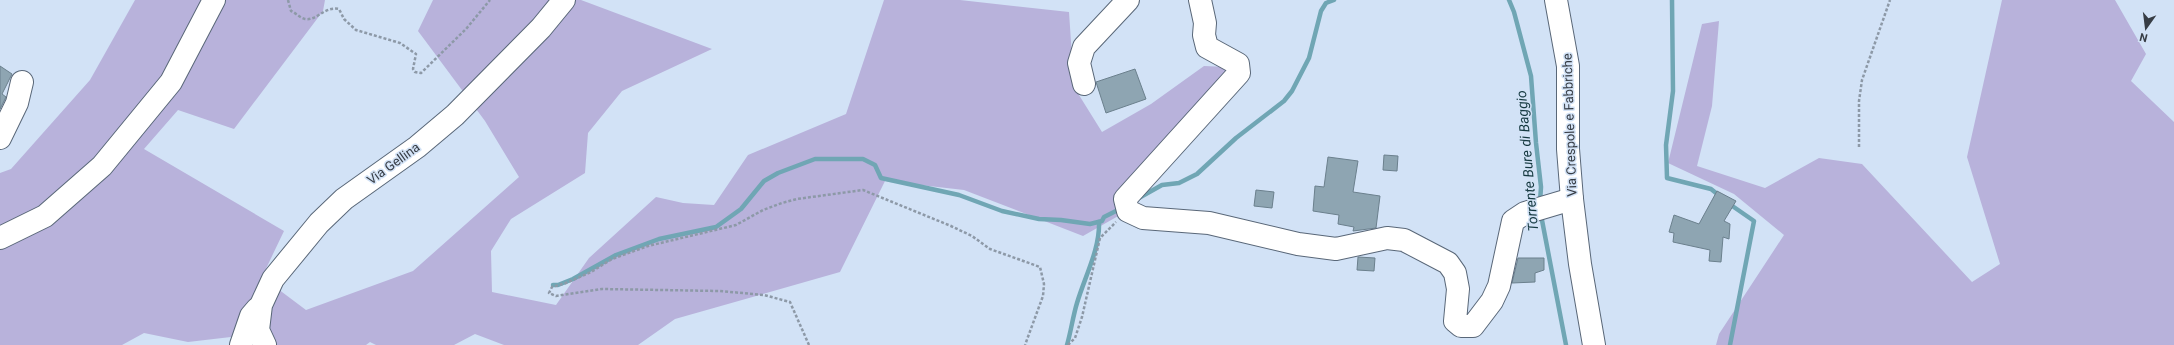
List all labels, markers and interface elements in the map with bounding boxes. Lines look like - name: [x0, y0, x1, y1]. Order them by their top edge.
- north arrow: [2126, 8, 2166, 48]
- text: N: [2138, 30, 2149, 44]
- street label: Via Crespole e Fabbriche: [1560, 53, 1579, 197]
- water label: Torrente Bure di Baggio: [1513, 90, 1541, 232]
- street label: Via Gellina: [364, 139, 422, 187]

